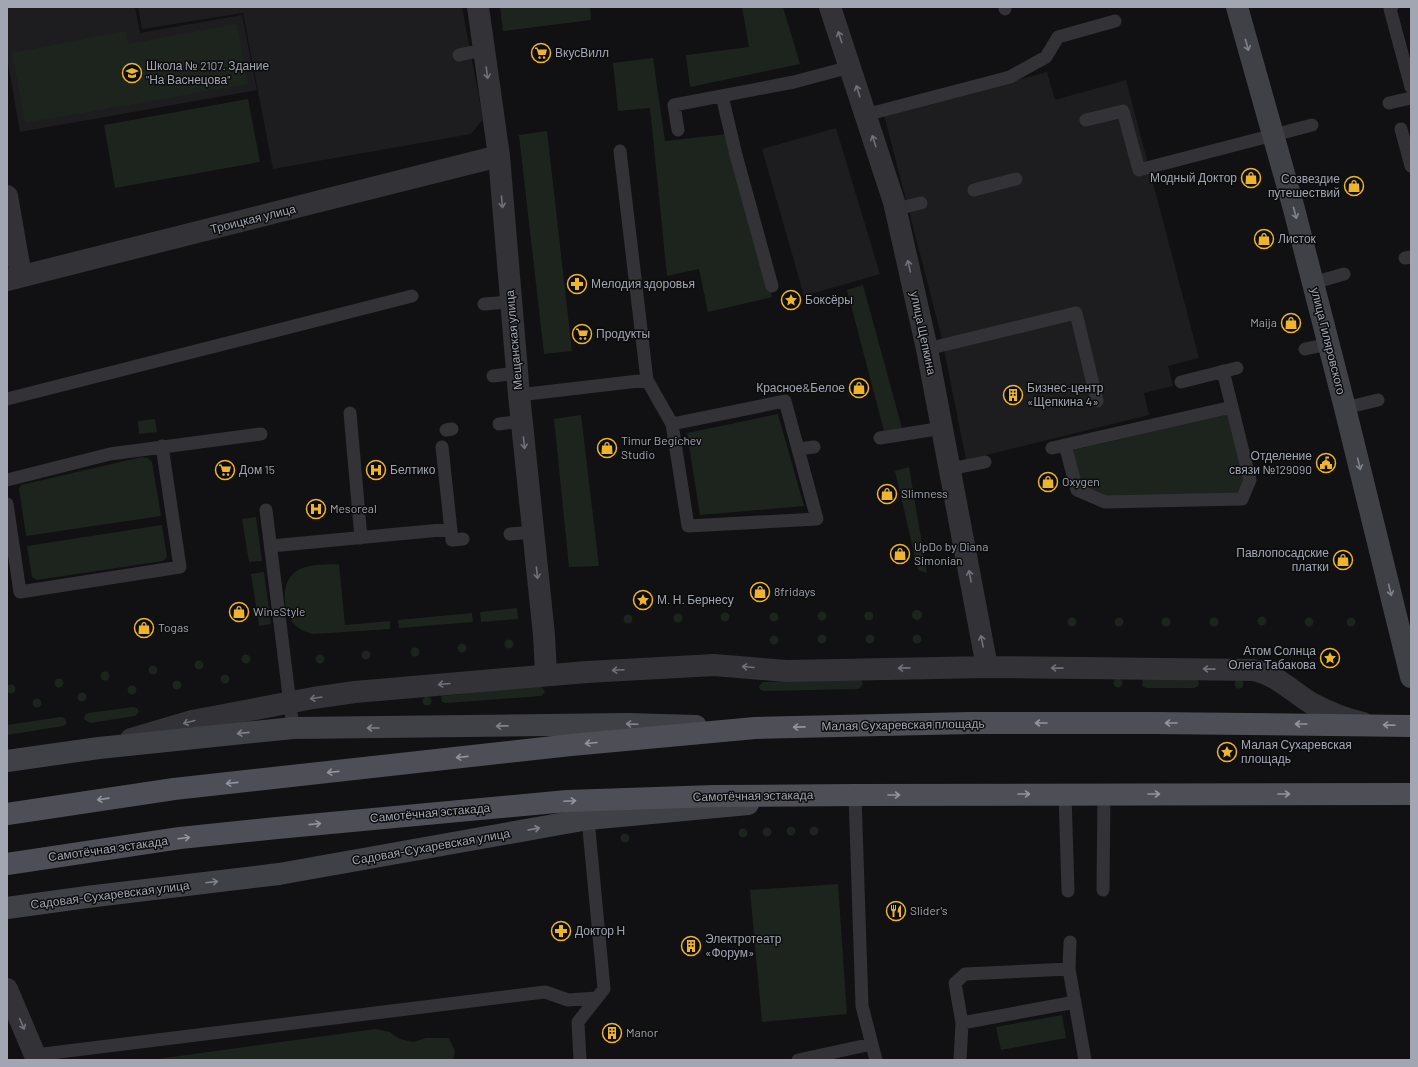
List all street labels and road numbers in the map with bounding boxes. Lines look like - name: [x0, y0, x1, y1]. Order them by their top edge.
- street label: Троицкая улица: [209, 201, 298, 236]
- street label: улица Гиляровского: [1308, 286, 1349, 396]
- street label: Мещанская улица: [502, 289, 525, 391]
- street label: улица Щепкина: [907, 290, 940, 376]
- street label: Малая Сухаревская площадь: [821, 716, 985, 733]
- street label: Самотёчная эстакада: [692, 787, 814, 804]
- street label: Самотёчная эстакада: [369, 800, 491, 825]
- street label: Садовая-Сухаревская улица: [351, 825, 511, 868]
- street label: Самотёчная эстакада: [47, 833, 169, 864]
- street label: Садовая-Сухаревская улица: [30, 877, 191, 912]

